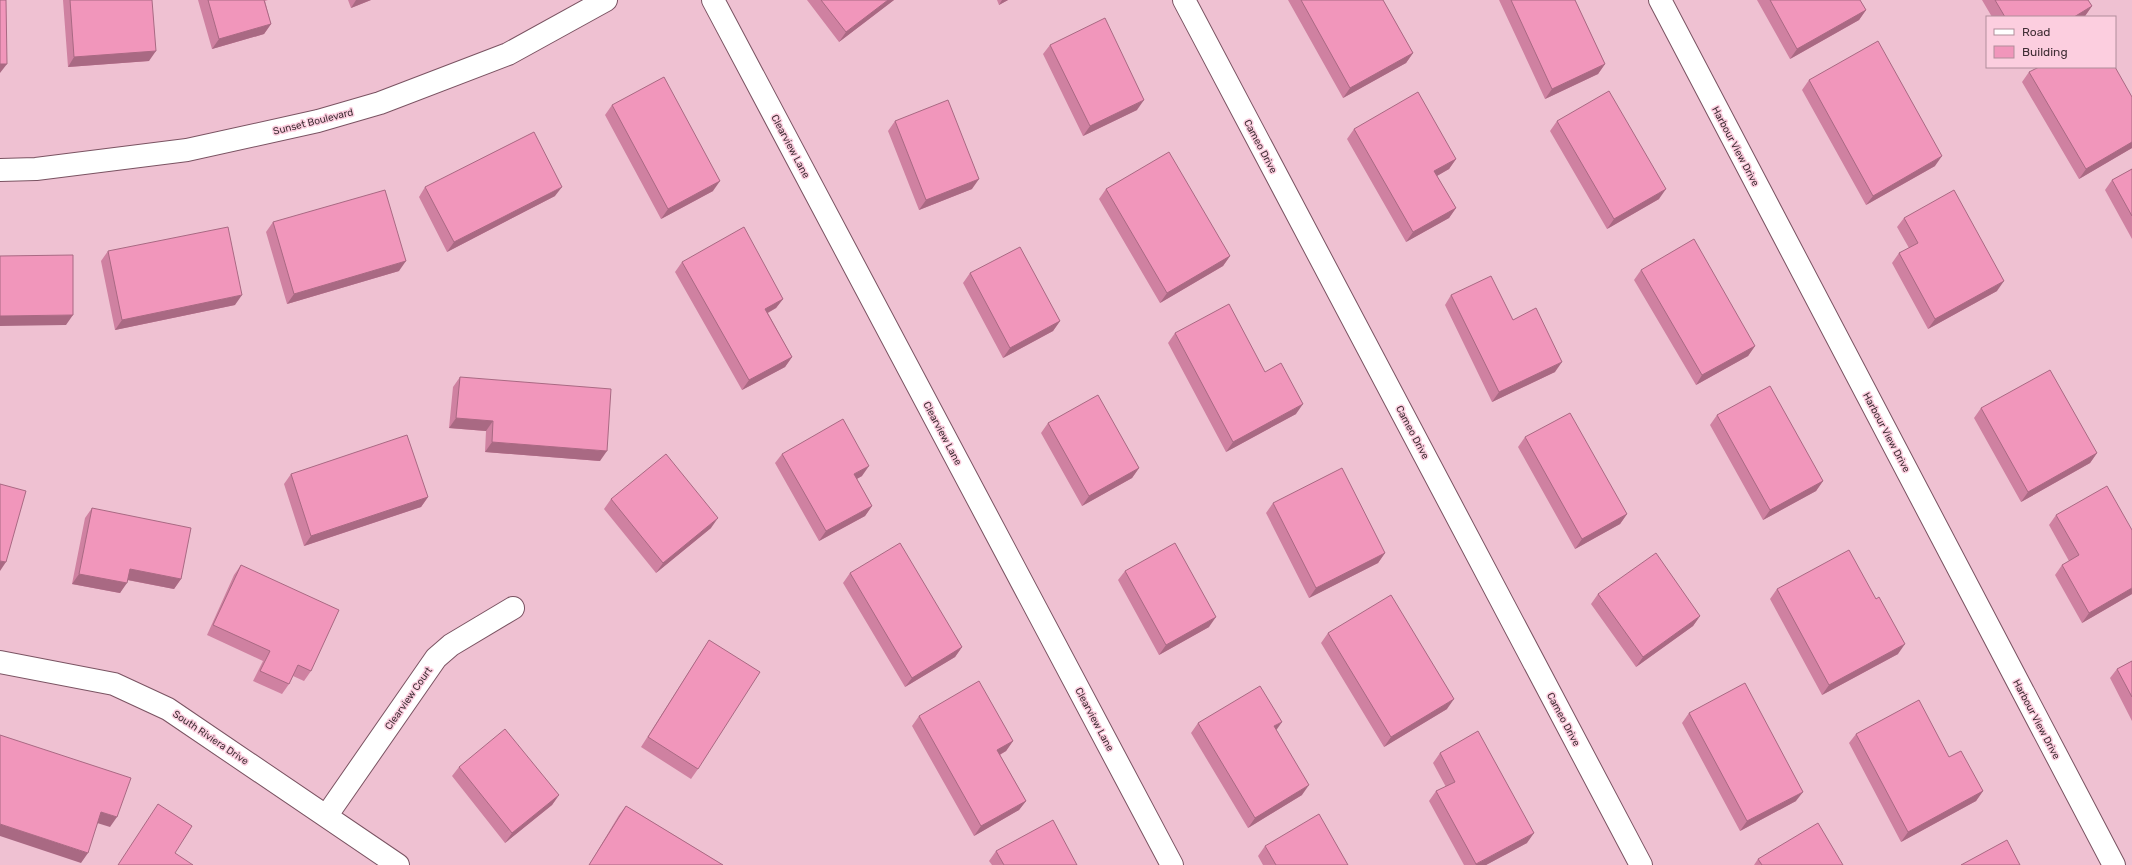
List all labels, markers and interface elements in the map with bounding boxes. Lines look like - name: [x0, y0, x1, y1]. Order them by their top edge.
- legend: [1986, 16, 2116, 68]
- text: Road: [2022, 25, 2050, 39]
- text: Building: [2022, 45, 2068, 59]
- street label: Harbour View Drive: [1709, 105, 1761, 189]
- street label: Sunset Boulevard: [272, 106, 355, 138]
- street label: Clearview Lane: [768, 113, 812, 181]
- street label: Cameo Drive: [1241, 118, 1279, 176]
- street label: Harbour View Drive: [1860, 391, 1912, 475]
- street label: Clearview Lane: [920, 400, 964, 468]
- street label: Cameo Drive: [1393, 404, 1431, 462]
- street label: Clearview Court: [383, 665, 435, 732]
- street label: Harbour View Drive: [2010, 678, 2062, 762]
- street label: Clearview Lane: [1072, 686, 1116, 754]
- street label: Cameo Drive: [1544, 691, 1582, 749]
- street label: South Riviera Drive: [170, 708, 251, 768]

